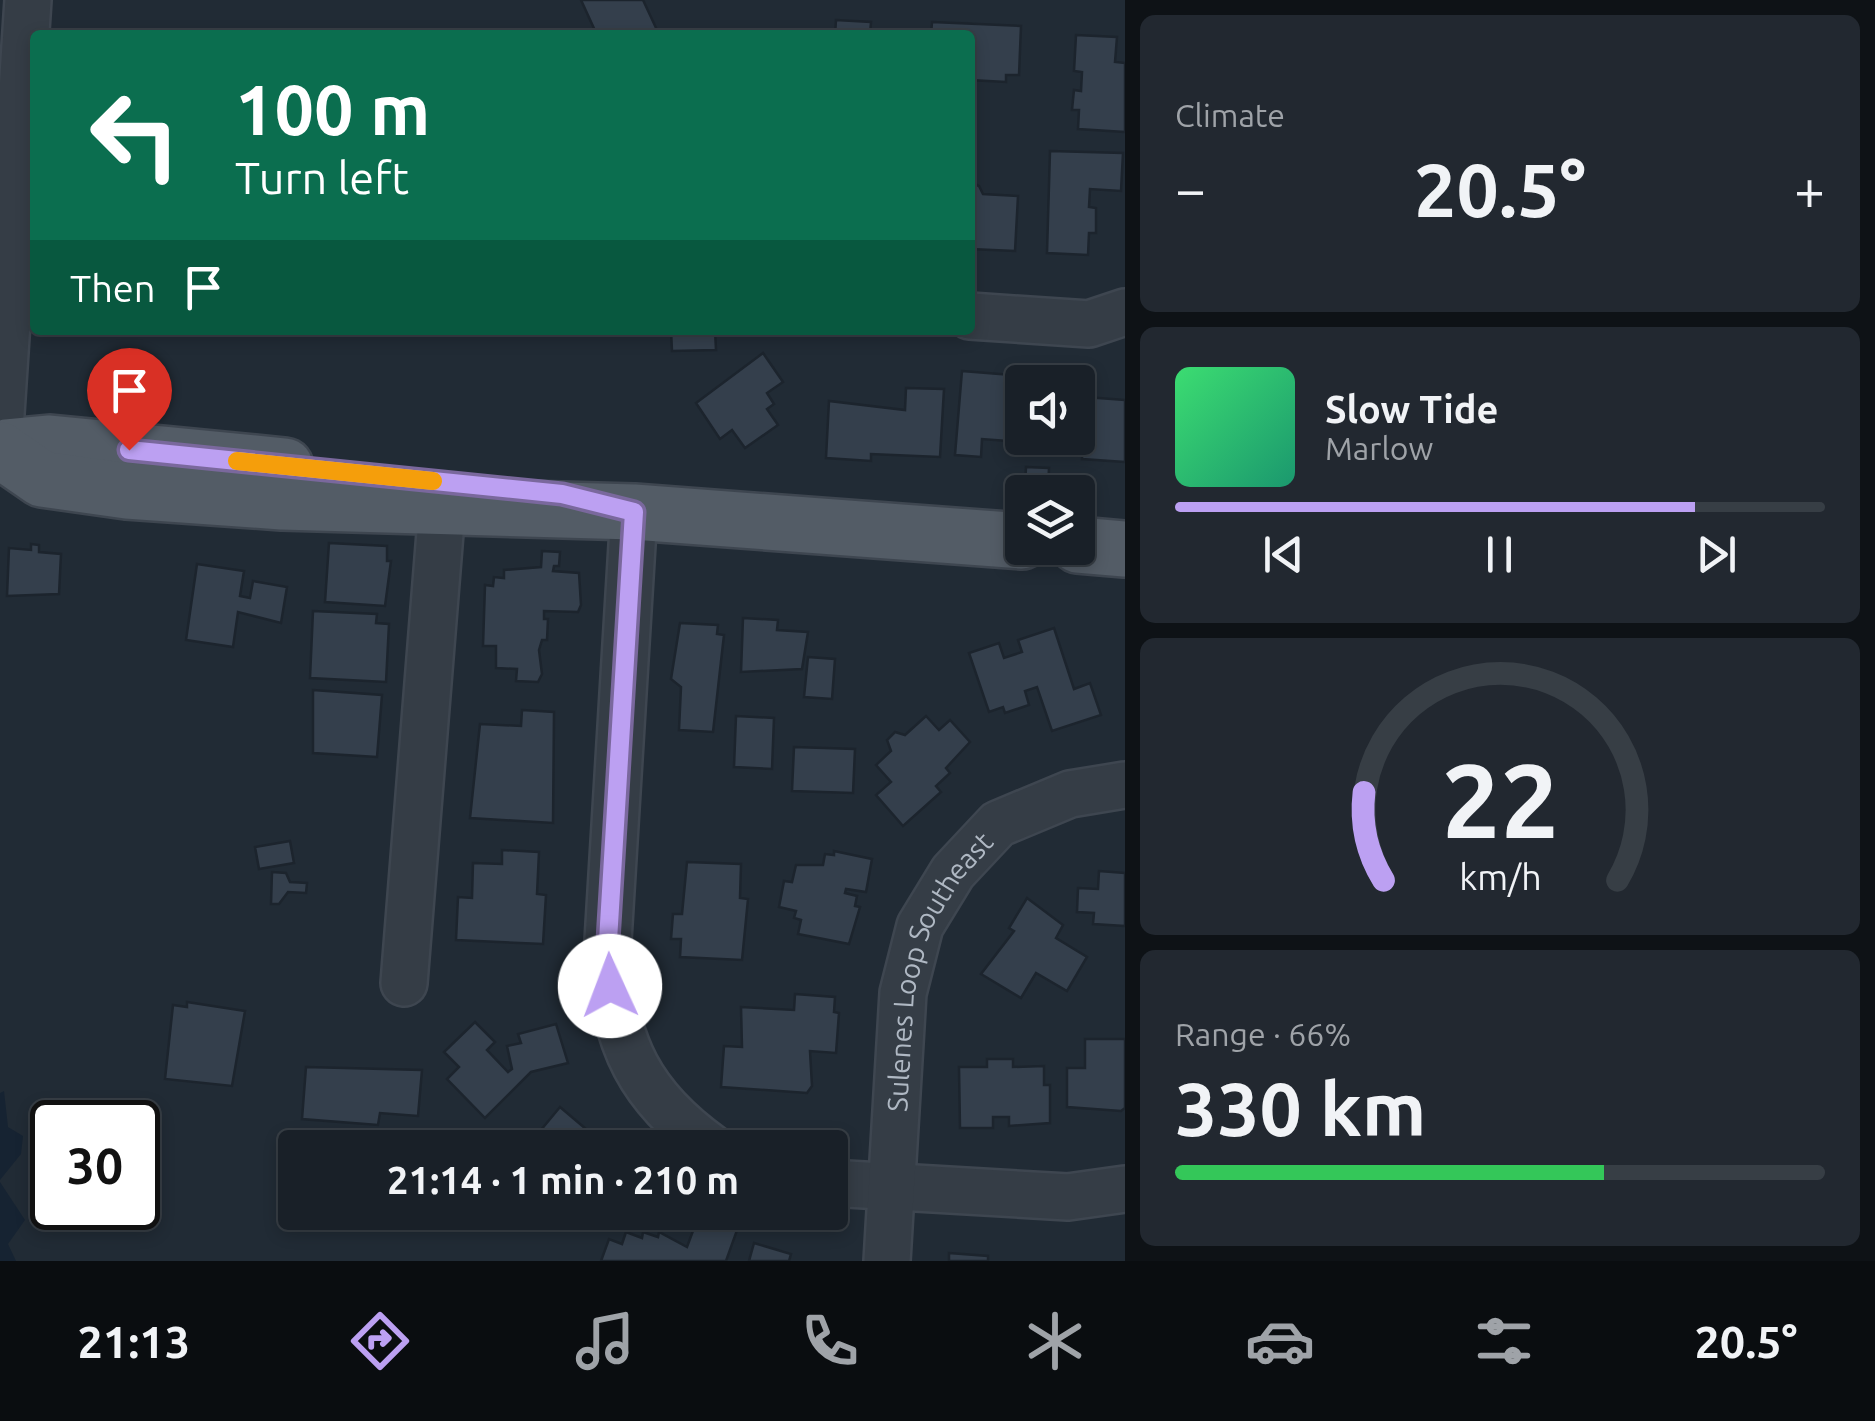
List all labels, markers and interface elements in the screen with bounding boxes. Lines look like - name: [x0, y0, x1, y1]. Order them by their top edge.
- icon: left: [70, 70, 200, 200]
- text: 100 m: [235, 70, 430, 148]
- text: Climate: [1175, 97, 1285, 133]
- text: 20.5°: [1414, 147, 1586, 231]
- text: Turn left: [235, 152, 409, 203]
- text: −: [1175, 158, 1206, 219]
- text: +: [1794, 158, 1825, 219]
- icon: arrive: [176, 260, 231, 315]
- text: Then: [70, 267, 156, 309]
- pin: [87, 348, 172, 451]
- icon: arrive: [102, 363, 157, 418]
- map controls: [1005, 365, 1095, 565]
- button: sound: [1005, 365, 1095, 455]
- text: Slow Tide: [1325, 388, 1498, 430]
- text: Marlow: [1325, 430, 1433, 466]
- button: layers: [1005, 475, 1095, 565]
- icon: previous: [1256, 527, 1311, 582]
- icon: pause: [1472, 527, 1527, 582]
- icon: next: [1689, 527, 1744, 582]
- text: 22: [1441, 741, 1559, 858]
- street label: Sulenes Loop Southeast: [880, 825, 998, 1112]
- text: km/h: [1459, 857, 1541, 897]
- position arrow: [558, 934, 662, 1038]
- text: Range · 66%: [1175, 1016, 1351, 1052]
- text: 330 km: [1175, 1066, 1426, 1150]
- speed limit sign: 30: [30, 1100, 160, 1230]
- text: 21:14 · 1 min · 210 m: [387, 1159, 739, 1201]
- icon: directions: [345, 1306, 415, 1376]
- icon: music: [570, 1306, 640, 1376]
- icon: phone: [795, 1306, 865, 1376]
- icon: climate: [1020, 1306, 1090, 1376]
- icon: car: [1245, 1306, 1315, 1376]
- icon: filters: [1469, 1306, 1539, 1376]
- text: 21:13: [77, 1316, 190, 1367]
- text: 20.5°: [1694, 1316, 1798, 1367]

